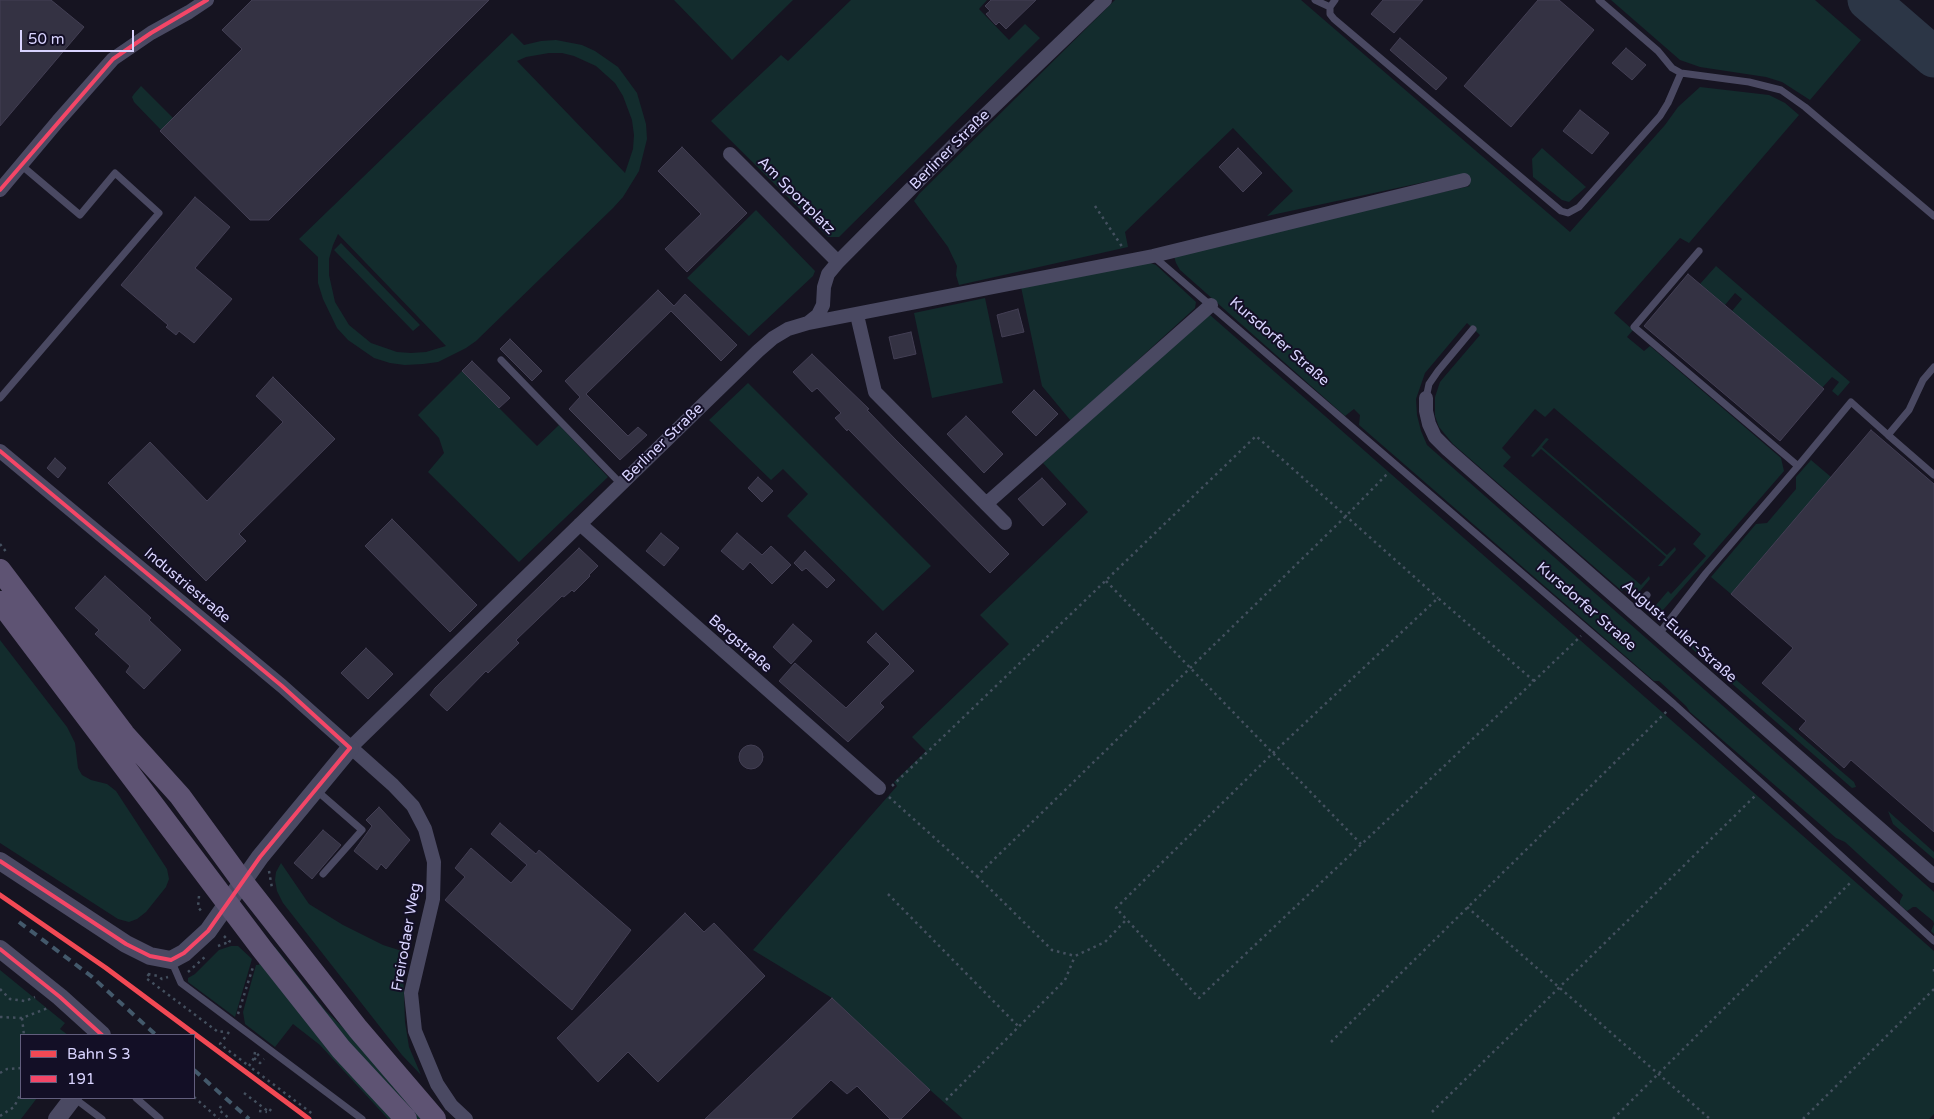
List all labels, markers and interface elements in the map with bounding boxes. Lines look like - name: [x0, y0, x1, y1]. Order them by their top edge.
- scale bar: [22, 20, 136, 52]
- text: 50 m: [28, 30, 65, 48]
- street label: Berliner Straße: [906, 106, 994, 194]
- street label: Am Sportplatz: [753, 153, 839, 239]
- street label: Kursdorfer Straße: [1225, 294, 1333, 390]
- street label: Berliner Straße: [619, 400, 707, 486]
- street label: Industriestraße: [140, 545, 234, 627]
- street label: Kursdorfer Straße: [1532, 559, 1640, 655]
- street label: August-Euler-Straße: [1618, 577, 1740, 687]
- street label: Bergstraße: [704, 611, 776, 677]
- street label: Freirodaer Weg: [389, 881, 425, 993]
- legend: [20, 1034, 195, 1099]
- text: Bahn S 3: [67, 1045, 131, 1063]
- text: 191: [67, 1070, 95, 1088]

